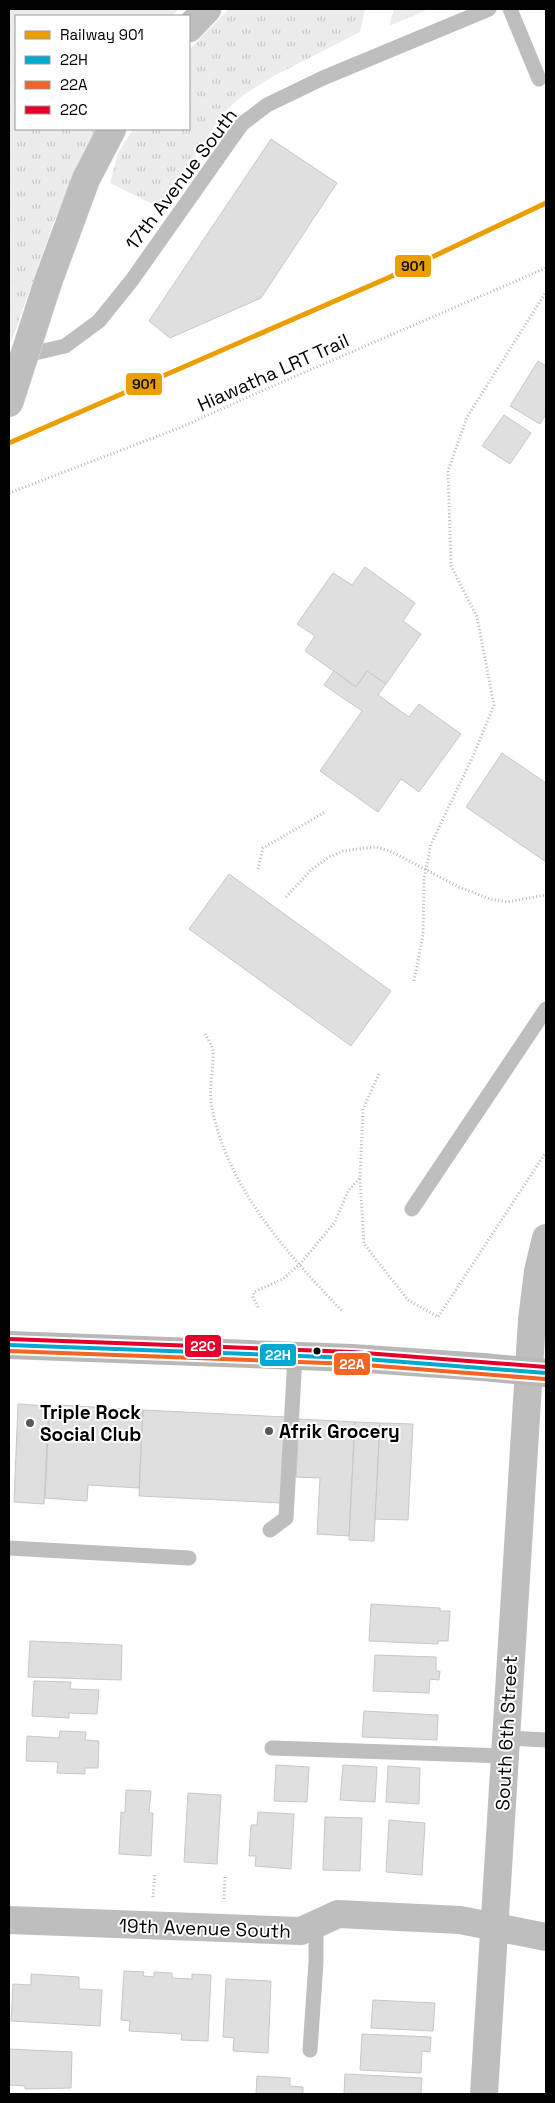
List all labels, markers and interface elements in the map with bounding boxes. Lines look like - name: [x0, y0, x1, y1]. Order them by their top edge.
- legend: [15, 15, 190, 130]
- text: Railway 901: [60, 25, 144, 44]
- text: 22H: [60, 50, 88, 69]
- text: 22A: [60, 75, 88, 94]
- text: 22C: [60, 100, 88, 119]
- street label: 17th Avenue South: [120, 103, 243, 255]
- line badge: 901: [394, 254, 432, 278]
- text: 901: [401, 257, 425, 275]
- street label: Hiawatha LRT Trail: [193, 328, 353, 417]
- line badge: 901: [125, 372, 163, 396]
- text: 901: [132, 375, 156, 393]
- line badge: 22C: [184, 1334, 222, 1358]
- text: 22C: [190, 1337, 216, 1355]
- line badge: 22H: [259, 1343, 297, 1367]
- text: 22H: [265, 1346, 291, 1364]
- unlabelled marker: [312, 1346, 322, 1356]
- line badge: 22A: [333, 1352, 371, 1376]
- text: 22A: [339, 1355, 365, 1373]
- place label: Triple Rock Social Club: [40, 1400, 141, 1447]
- marker: Triple Rock Social Club: [24, 1417, 36, 1429]
- place label: Afrik Grocery: [279, 1419, 400, 1444]
- marker: Afrik Grocery: [263, 1425, 275, 1437]
- street label: South 6th Street: [490, 1655, 523, 1811]
- street label: 19th Avenue South: [119, 1913, 291, 1944]

